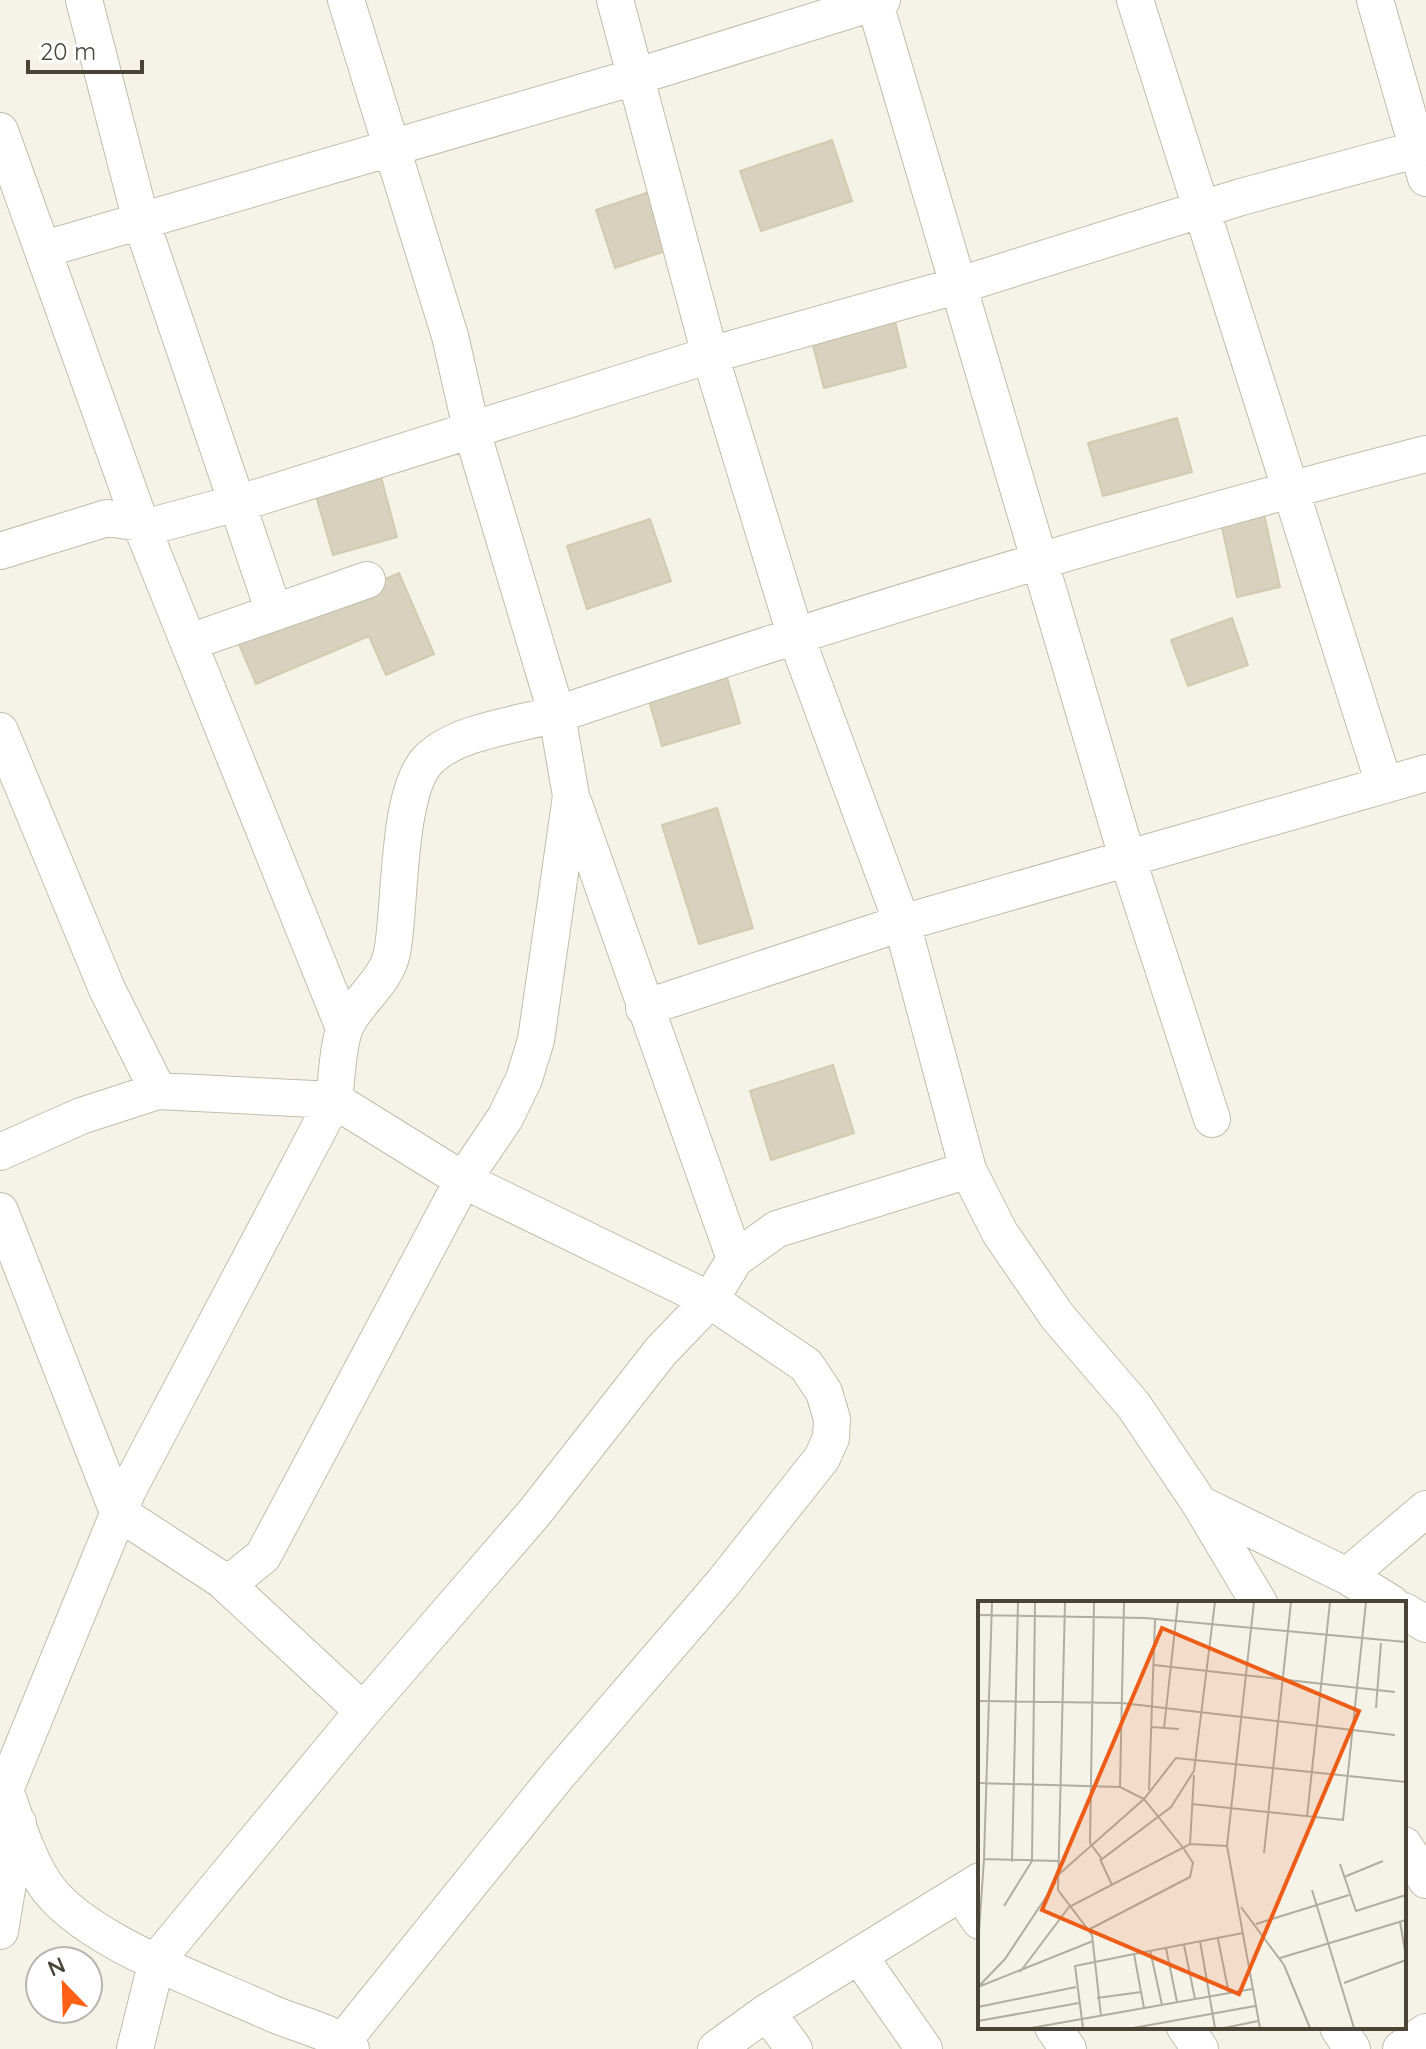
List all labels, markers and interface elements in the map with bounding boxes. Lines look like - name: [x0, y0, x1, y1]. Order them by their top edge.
- scale bar: [28, 24, 142, 74]
- text: 20 m: [40, 36, 96, 66]
- inset map: [978, 1601, 1406, 2029]
- north arrow: [24, 1945, 104, 2025]
- text: N: [43, 1951, 69, 1983]

